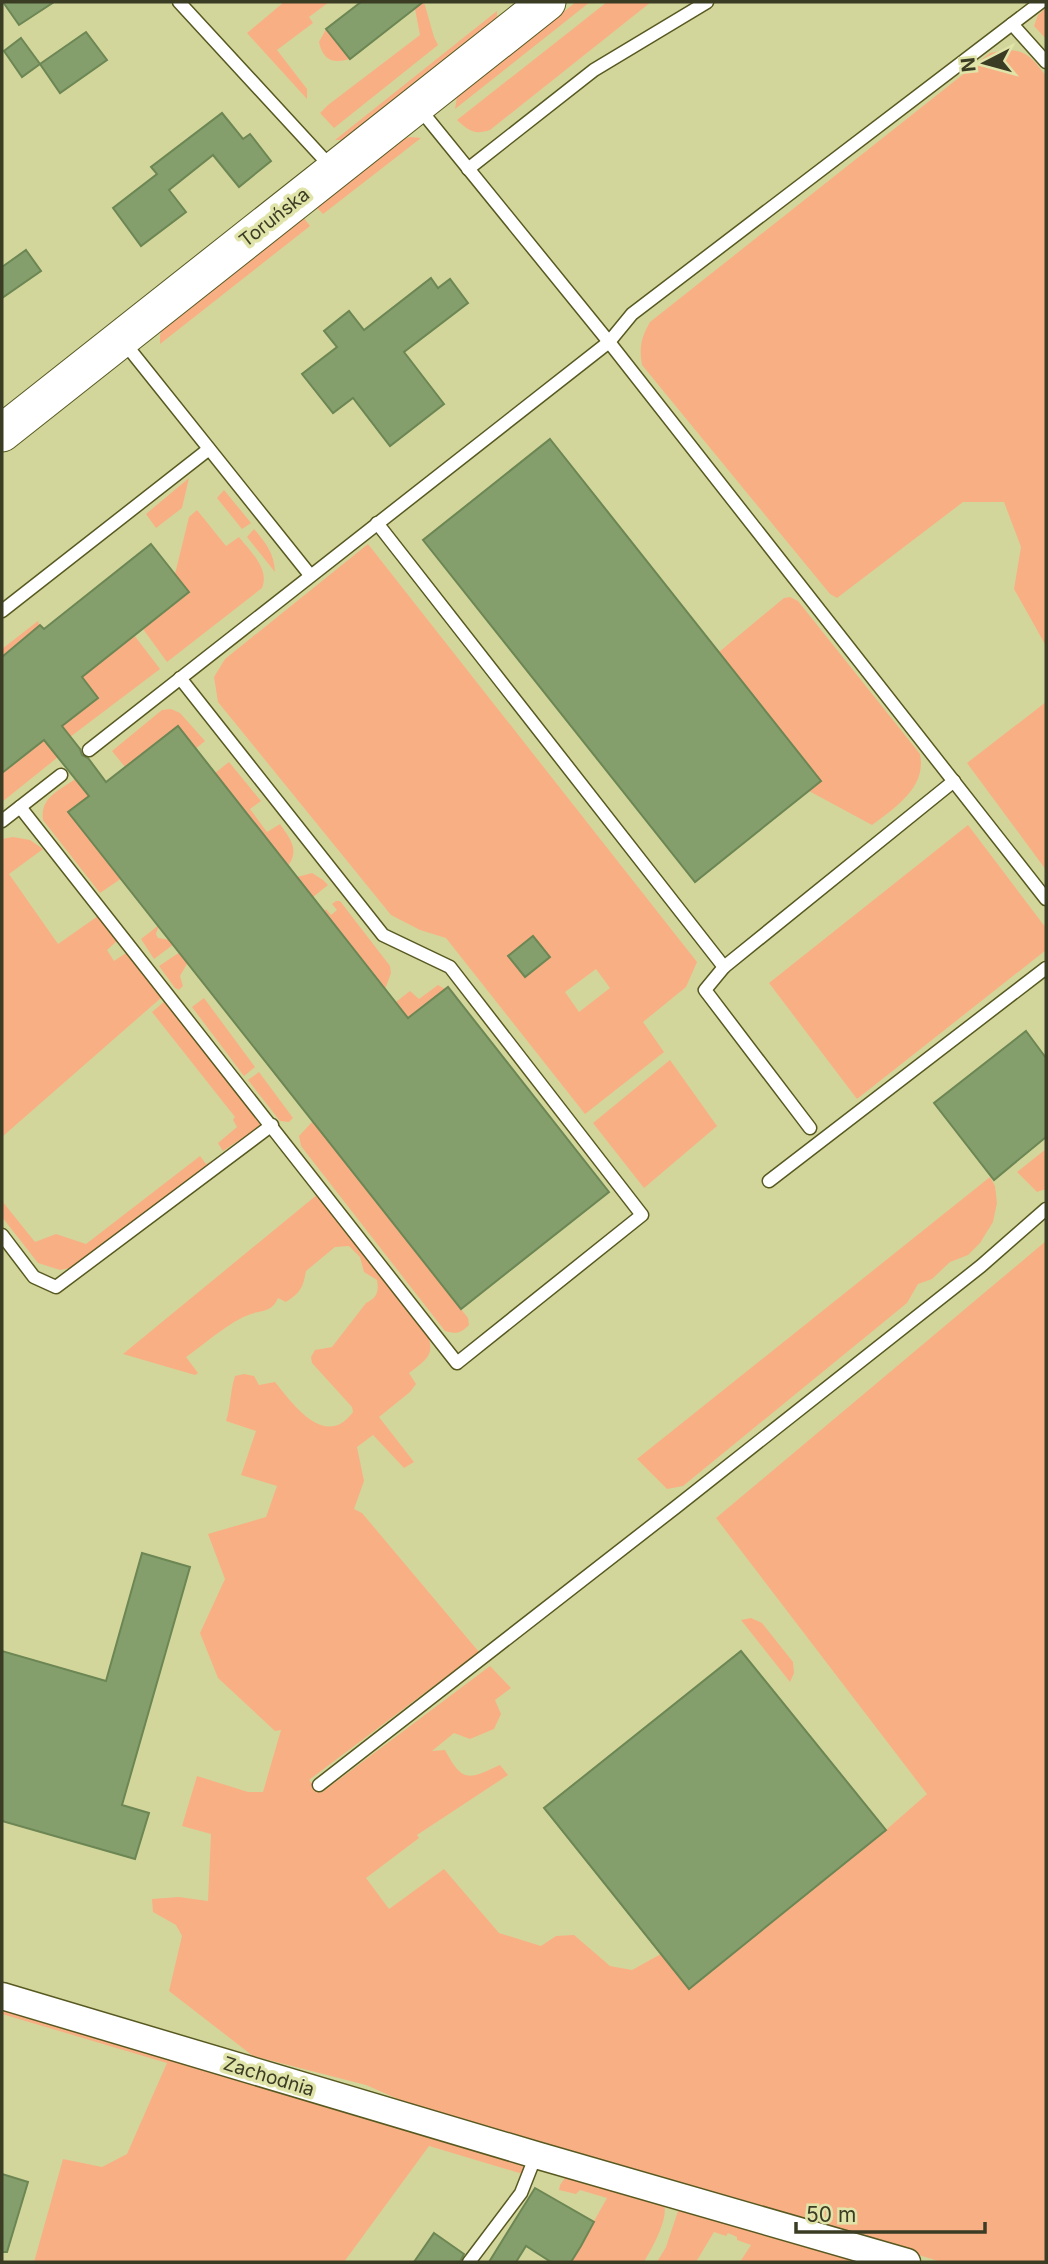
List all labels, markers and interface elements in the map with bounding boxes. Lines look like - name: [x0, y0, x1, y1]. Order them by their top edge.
- north arrow: [950, 28, 1020, 98]
- text: N: [956, 56, 981, 73]
- street label: Toruńska: [235, 183, 314, 252]
- street label: Zachodnia: [220, 2052, 317, 2101]
- scale bar: [796, 2190, 985, 2234]
- text: 50 m: [806, 2202, 856, 2227]

